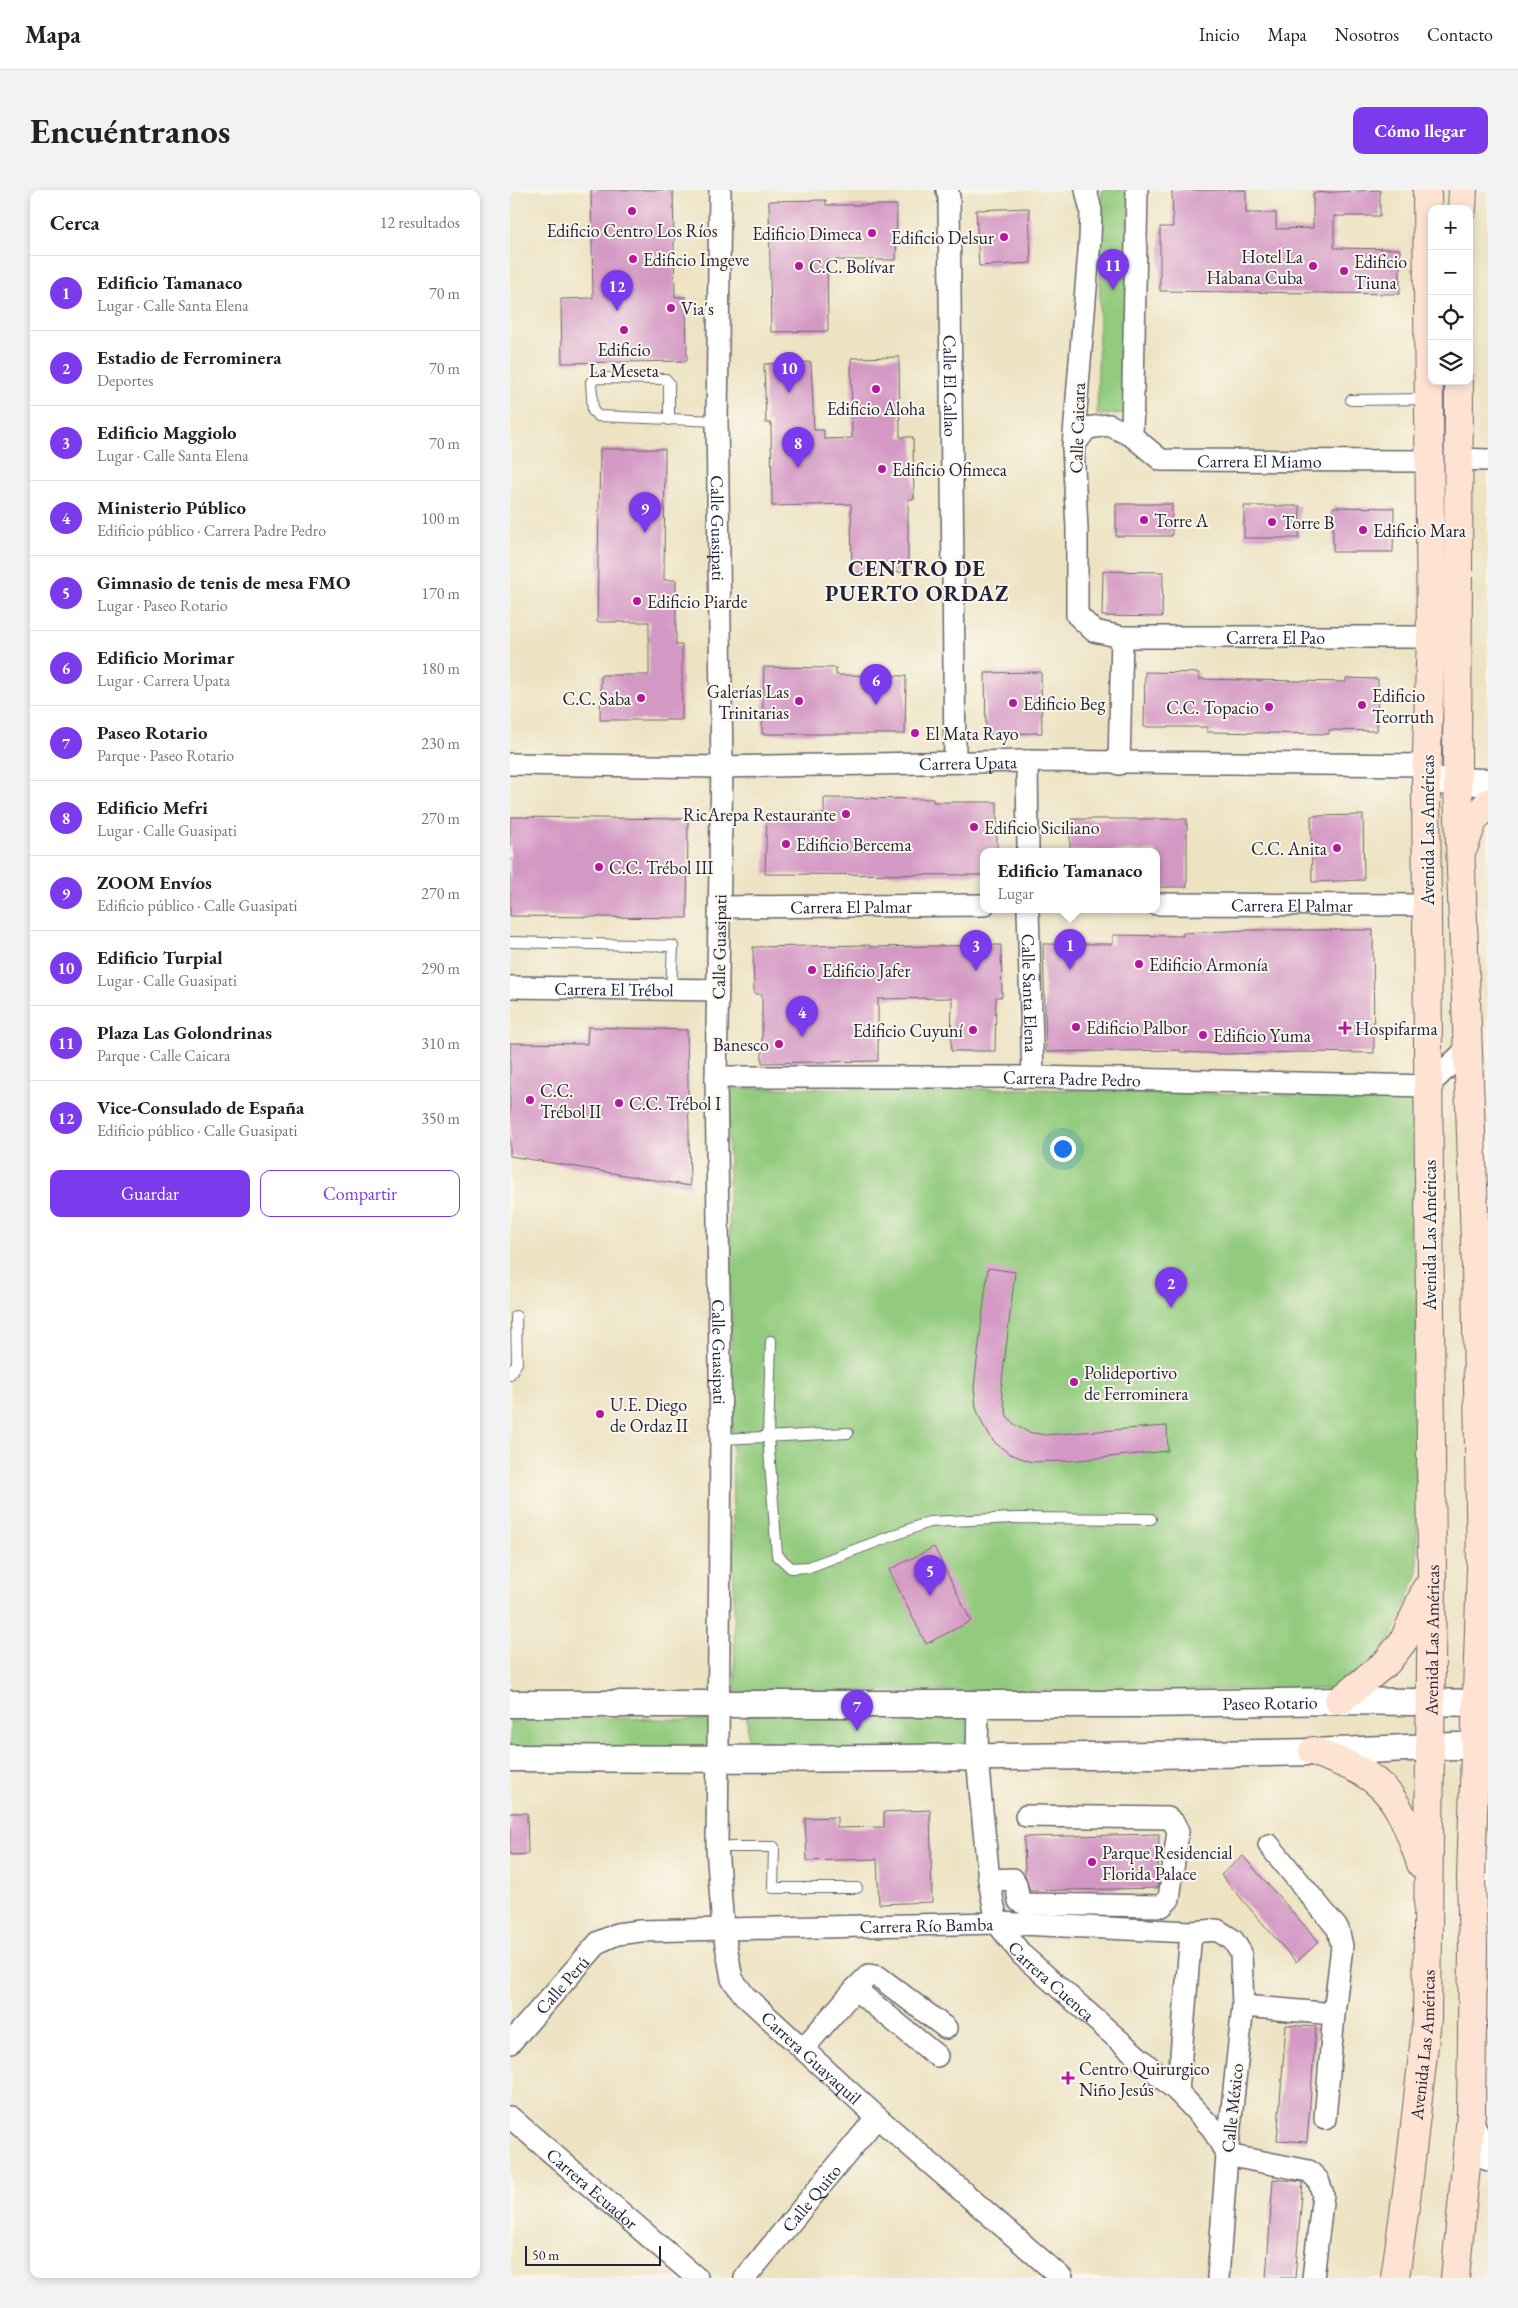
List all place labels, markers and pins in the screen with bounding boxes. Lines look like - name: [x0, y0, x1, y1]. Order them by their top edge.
- marker: Edificio Centro Los Ríos: [626, 205, 638, 217]
- place label: Edificio Centro Los Ríos: [546, 219, 718, 242]
- place label: Edificio Dimeca: [752, 222, 863, 245]
- place label: Edificio Delsur: [891, 226, 994, 249]
- marker: Edificio Dimeca: [866, 227, 878, 239]
- marker: Edificio Delsur: [998, 231, 1010, 243]
- place label: Hotel La Habana Cuba: [1207, 245, 1304, 289]
- place label: Edificio Imgeve: [643, 248, 749, 271]
- pin: 11: [1097, 249, 1129, 290]
- place label: Edificio Tiuna: [1354, 250, 1407, 294]
- marker: Edificio Imgeve: [627, 253, 639, 265]
- place label: C.C. Bolívar: [809, 255, 895, 278]
- marker: C.C. Bolívar: [793, 260, 805, 272]
- marker: Hotel La Habana Cuba: [1307, 260, 1319, 272]
- marker: Edificio Tiuna: [1338, 265, 1350, 277]
- pin: 12: [601, 270, 633, 311]
- place label: Via's: [681, 297, 714, 320]
- marker: Via's: [665, 302, 677, 314]
- marker: Edificio La Meseta: [618, 324, 630, 336]
- place label: Edificio La Meseta: [589, 338, 660, 382]
- pin: 10: [773, 352, 805, 393]
- marker: Edificio Aloha: [870, 383, 882, 395]
- place label: Edificio Aloha: [827, 397, 926, 420]
- pin: 8: [782, 427, 814, 468]
- place label: Edificio Ofimeca: [892, 458, 1008, 481]
- marker: Edificio Ofimeca: [876, 463, 888, 475]
- pin: 9: [629, 492, 661, 533]
- place label: Torre A: [1154, 509, 1209, 532]
- place label: Torre B: [1282, 511, 1334, 534]
- marker: Torre A: [1138, 514, 1150, 526]
- marker: Torre B: [1266, 516, 1278, 528]
- place label: Edificio Mara: [1373, 519, 1467, 542]
- marker: Edificio Mara: [1357, 524, 1369, 536]
- place label: Edificio Piarde: [647, 590, 747, 613]
- marker: Edificio Piarde: [631, 595, 643, 607]
- pin: 6: [860, 664, 892, 705]
- place label: Galerías Las Trinitarias: [707, 680, 789, 724]
- place label: Edificio Teorruth: [1372, 684, 1434, 728]
- place label: C.C. Saba: [562, 687, 632, 710]
- marker: C.C. Saba: [635, 692, 647, 704]
- place label: Edificio Beg: [1023, 692, 1105, 715]
- marker: Galerías Las Trinitarias: [793, 695, 805, 707]
- place label: C.C. Topacio: [1166, 696, 1259, 719]
- marker: Edificio Beg: [1007, 697, 1019, 709]
- marker: Edificio Teorruth: [1356, 699, 1368, 711]
- marker: C.C. Topacio: [1263, 701, 1275, 713]
- place label: El Mata Rayo: [925, 722, 1019, 745]
- marker: El Mata Rayo: [909, 727, 921, 739]
- place label: RicArepa Restaurante: [683, 803, 836, 826]
- marker: RicArepa Restaurante: [840, 808, 852, 820]
- place label: Edificio Siciliano: [984, 816, 1100, 839]
- marker: Edificio Siciliano: [968, 821, 980, 833]
- place label: Edificio Bercema: [796, 833, 912, 856]
- place label: C.C. Anita: [1251, 837, 1328, 860]
- marker: Edificio Bercema: [780, 838, 792, 850]
- marker: C.C. Anita: [1331, 842, 1343, 854]
- place label: C.C. Trébol III: [609, 856, 713, 879]
- marker: C.C. Trébol III: [593, 861, 605, 873]
- pin: 1: [1054, 929, 1086, 970]
- pin: 3: [960, 930, 992, 971]
- place label: Edificio Armonía: [1149, 953, 1269, 976]
- marker: Edificio Armonía: [1133, 958, 1145, 970]
- place label: Edificio Jafer: [822, 959, 910, 982]
- marker: Edificio Jafer: [806, 964, 818, 976]
- pin: 4: [786, 996, 818, 1037]
- place label: Edificio Palbor: [1086, 1016, 1188, 1039]
- place label: Hospifarma: [1355, 1017, 1439, 1040]
- place label: Edificio Cuyuní: [853, 1019, 964, 1042]
- marker: Edificio Palbor: [1070, 1021, 1082, 1033]
- marker: Hospifarma: [1339, 1022, 1351, 1034]
- marker: Edificio Cuyuní: [967, 1024, 979, 1036]
- place label: Edificio Yuma: [1213, 1024, 1312, 1047]
- marker: Edificio Yuma: [1197, 1029, 1209, 1041]
- place label: Banesco: [713, 1033, 769, 1056]
- marker: Banesco: [773, 1038, 785, 1050]
- place label: C.C. Trébol II: [540, 1079, 601, 1123]
- place label: C.C. Trébol I: [629, 1092, 721, 1115]
- marker: C.C. Trébol II: [524, 1094, 536, 1106]
- marker: C.C. Trébol I: [613, 1097, 625, 1109]
- pin: 2: [1155, 1267, 1187, 1308]
- place label: Polideportivo de Ferrominera: [1084, 1361, 1189, 1405]
- marker: Polideportivo de Ferrominera: [1068, 1376, 1080, 1388]
- place label: U.E. Diego de Ordaz II: [610, 1393, 688, 1437]
- marker: U.E. Diego de Ordaz II: [594, 1408, 606, 1420]
- pin: 5: [914, 1555, 946, 1596]
- pin: 7: [841, 1690, 873, 1731]
- place label: Parque Residencial Florida Palace: [1102, 1841, 1233, 1885]
- marker: Parque Residencial Florida Palace: [1086, 1856, 1098, 1868]
- place label: Centro Quirurgico Niño Jesús: [1079, 2057, 1210, 2101]
- marker: Centro Quirurgico Niño Jesús: [1061, 2071, 1075, 2085]

